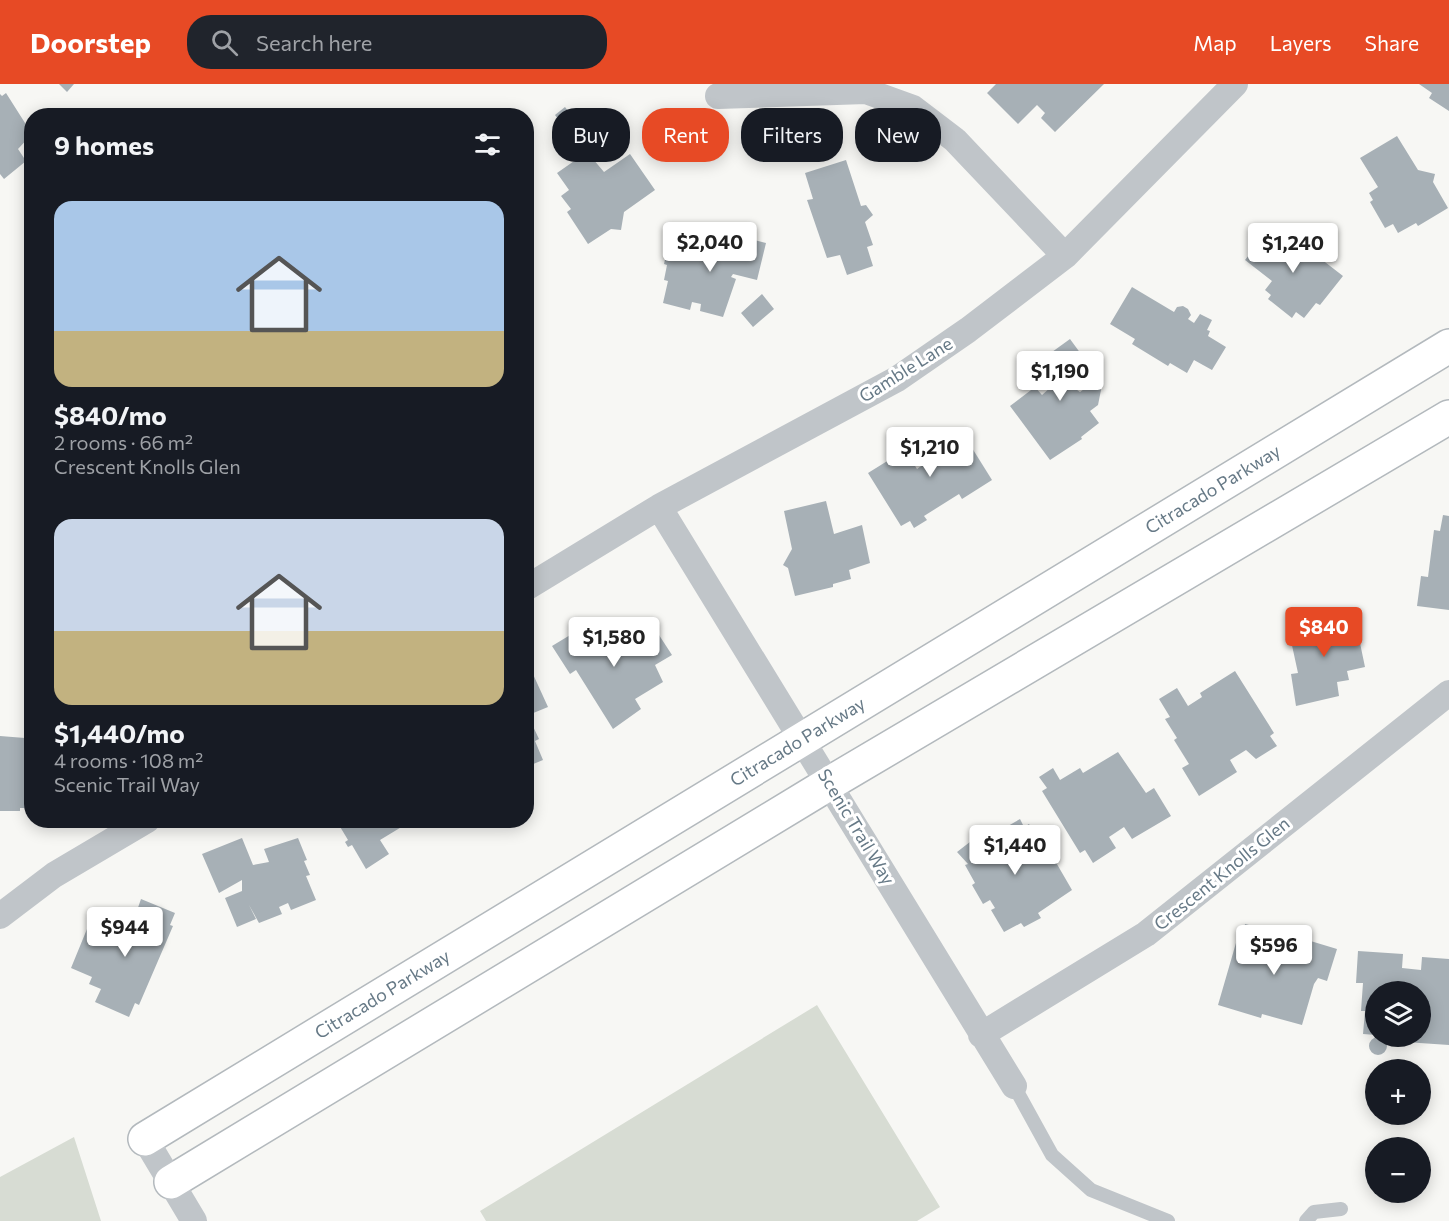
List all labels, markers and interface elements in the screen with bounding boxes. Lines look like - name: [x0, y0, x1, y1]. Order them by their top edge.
- search box: [187, 15, 607, 69]
- text: Doorstep: [30, 25, 151, 59]
- icon: search: [208, 26, 241, 59]
- text: Search here: [256, 29, 372, 56]
- text: Map: [1193, 30, 1237, 55]
- text: Layers: [1270, 30, 1332, 55]
- text: Share: [1365, 30, 1419, 55]
- chip: Buy: [552, 108, 630, 162]
- chip: Rent: [642, 108, 729, 162]
- chip: Filters: [741, 108, 843, 162]
- chip: New: [855, 108, 941, 162]
- icon: filters: [471, 128, 504, 161]
- text: 9 homes: [54, 129, 154, 160]
- pin: $2,040: [661, 222, 759, 273]
- pin: $1,240: [1244, 223, 1342, 274]
- text: $2,040: [677, 229, 743, 253]
- text: $1,240: [1262, 230, 1324, 254]
- icon: home: [225, 240, 333, 348]
- street label: Gamble Lane: [855, 332, 956, 407]
- pin: $1,190: [1011, 351, 1109, 402]
- text: $1,190: [1031, 358, 1089, 382]
- text: $840/mo: [54, 399, 167, 430]
- pin: $1,210: [881, 427, 979, 478]
- text: 2 rooms · 66 m²: [54, 430, 193, 454]
- text: $1,210: [900, 434, 960, 458]
- street label: Citracado Parkway: [1141, 439, 1284, 538]
- text: Crescent Knolls Glen: [54, 454, 241, 478]
- icon: home: [225, 558, 333, 666]
- pin: $840: [1288, 607, 1360, 658]
- text: $840: [1299, 614, 1349, 638]
- pin: $1,580: [565, 617, 663, 668]
- text: $1,580: [583, 624, 645, 648]
- street label: Citracado Parkway: [726, 692, 869, 791]
- text: $1,440/mo: [54, 717, 185, 748]
- text: 4 rooms · 108 m²: [54, 748, 203, 772]
- street label: Scenic Trail Way: [814, 765, 900, 888]
- text: Scenic Trail Way: [54, 772, 200, 796]
- street label: Crescent Knolls Glen: [1149, 812, 1294, 935]
- pin: $1,440: [966, 825, 1064, 876]
- text: $1,440: [983, 832, 1047, 856]
- pin: $944: [89, 907, 161, 958]
- text: $944: [101, 914, 149, 938]
- pin: $596: [1238, 925, 1310, 976]
- text: $596: [1250, 932, 1298, 956]
- street label: Citracado Parkway: [310, 944, 454, 1043]
- map controls: [1365, 981, 1431, 1203]
- button: layers: [1365, 981, 1431, 1047]
- button: +: [1365, 1059, 1431, 1125]
- button: −: [1365, 1137, 1431, 1203]

